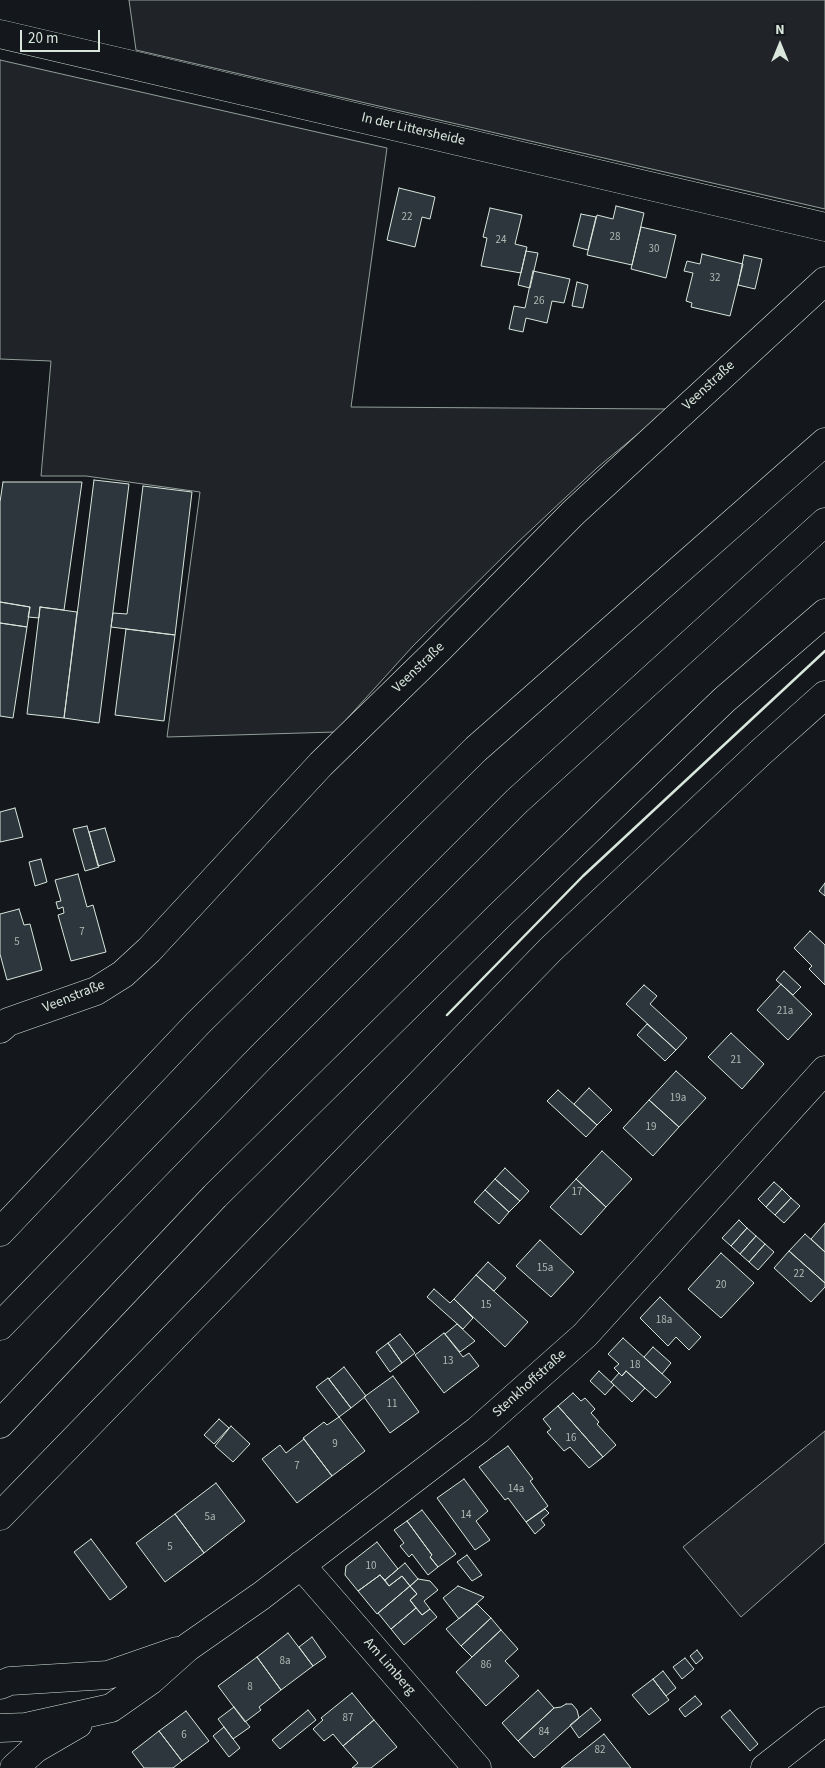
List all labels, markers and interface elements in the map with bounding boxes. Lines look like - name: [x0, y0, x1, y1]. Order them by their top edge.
- scale bar: [22, 20, 102, 52]
- north arrow: [755, 20, 805, 70]
- text: N: [775, 20, 785, 40]
- text: 20 m: [28, 28, 58, 49]
- street label: In der Littersheide: [359, 110, 467, 150]
- house number: 22: [402, 211, 412, 225]
- house number: 28: [610, 231, 620, 245]
- house number: 24: [496, 234, 506, 248]
- house number: 30: [649, 243, 659, 257]
- house number: 32: [710, 272, 720, 286]
- house number: 26: [534, 295, 544, 309]
- street label: Veenstraße: [679, 358, 739, 414]
- street label: Veenstraße: [390, 639, 448, 697]
- house number: 7: [79, 926, 85, 940]
- house number: 5: [14, 936, 20, 950]
- street label: Veenstraße: [41, 977, 107, 1017]
- house number: 21a: [777, 1005, 793, 1019]
- house number: 21: [731, 1054, 741, 1068]
- house number: 19a: [670, 1092, 686, 1106]
- house number: 19: [646, 1121, 656, 1135]
- house number: 17: [572, 1186, 582, 1200]
- house number: 15a: [537, 1262, 553, 1276]
- house number: 22: [794, 1268, 804, 1282]
- house number: 20: [716, 1279, 726, 1293]
- house number: 15: [481, 1299, 491, 1313]
- house number: 18a: [656, 1314, 672, 1328]
- street label: Stenkhoffstraße: [490, 1347, 570, 1421]
- house number: 13: [443, 1355, 453, 1369]
- house number: 18: [630, 1359, 640, 1373]
- house number: 11: [387, 1398, 397, 1412]
- house number: 16: [566, 1432, 576, 1446]
- house number: 9: [332, 1438, 338, 1452]
- house number: 7: [294, 1460, 300, 1474]
- house number: 14a: [508, 1483, 524, 1497]
- house number: 14: [461, 1509, 471, 1523]
- house number: 5a: [204, 1511, 216, 1525]
- house number: 5: [167, 1541, 173, 1555]
- house number: 10: [366, 1560, 376, 1574]
- street label: Am Limberg: [360, 1635, 418, 1699]
- house number: 8a: [279, 1655, 291, 1669]
- house number: 86: [481, 1659, 491, 1673]
- house number: 8: [247, 1681, 253, 1695]
- house number: 87: [343, 1712, 353, 1726]
- house number: 84: [539, 1726, 549, 1740]
- house number: 6: [181, 1729, 187, 1743]
- house number: 82: [595, 1744, 605, 1758]

